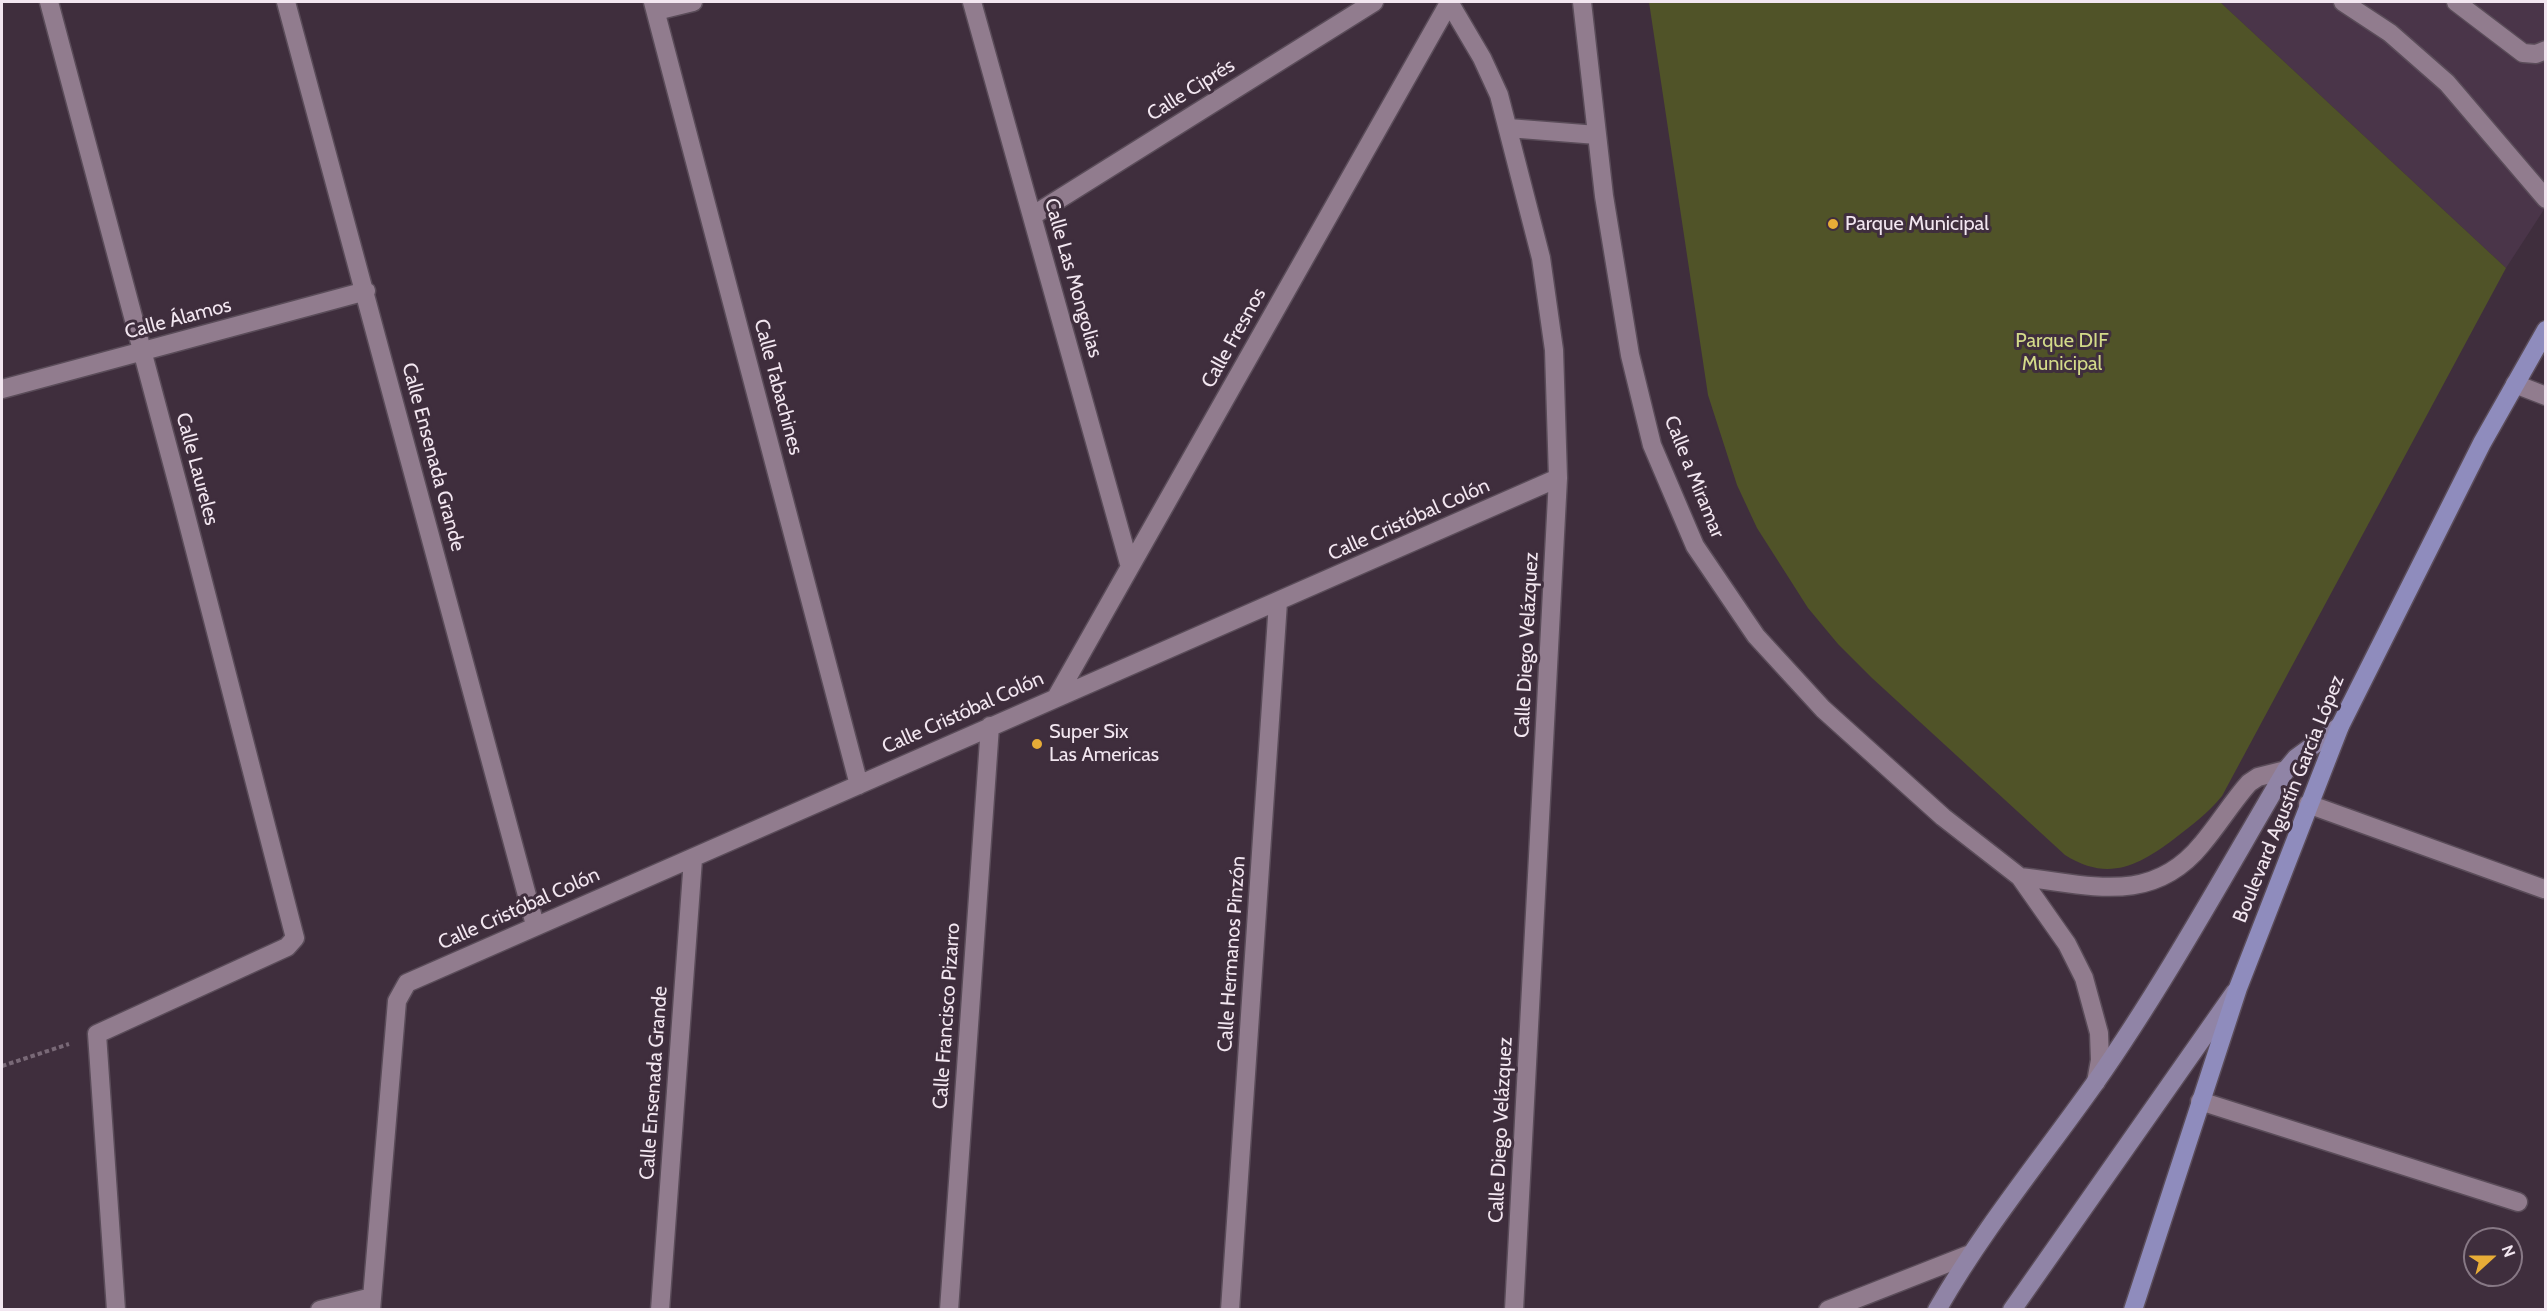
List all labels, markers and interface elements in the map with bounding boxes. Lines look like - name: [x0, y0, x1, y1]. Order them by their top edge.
- street label: Calle Ciprés: [1143, 54, 1239, 126]
- street label: Calle Las Mongolias: [1039, 196, 1107, 360]
- place label: Parque Municipal: [1845, 212, 1989, 236]
- marker: Parque Municipal: [1826, 217, 1840, 231]
- street label: Calle Fresnos: [1197, 284, 1271, 392]
- street label: Calle Álamos: [122, 293, 234, 345]
- street label: Calle Tabachines: [748, 316, 808, 458]
- park label: Parque DIF Municipal: [2015, 329, 2109, 376]
- street label: Calle Ensenada Grande: [396, 360, 470, 554]
- street label: Calle Laureles: [170, 410, 224, 528]
- street label: Calle a Miramar: [1659, 412, 1729, 542]
- street label: Calle Cristóbal Colón: [1324, 474, 1494, 566]
- street label: Calle Diego Velázquez: [1510, 551, 1544, 739]
- street label: Calle Cristóbal Colón: [878, 667, 1048, 759]
- street label: Boulevard Agustín García López: [2228, 672, 2350, 926]
- place label: Super Six Las Americas: [1049, 720, 1159, 767]
- marker: Super Six Las Americas: [1030, 737, 1044, 751]
- street label: Calle Hermanos Pinzón: [1213, 855, 1251, 1053]
- street label: Calle Cristóbal Colón: [434, 863, 604, 955]
- street label: Calle Francisco Pizarro: [929, 922, 965, 1110]
- street label: Calle Ensenada Grande: [635, 985, 673, 1181]
- street label: Calle Diego Velázquez: [1484, 1036, 1518, 1224]
- north arrow: [2463, 1227, 2523, 1287]
- text: N: [2498, 1242, 2519, 1260]

